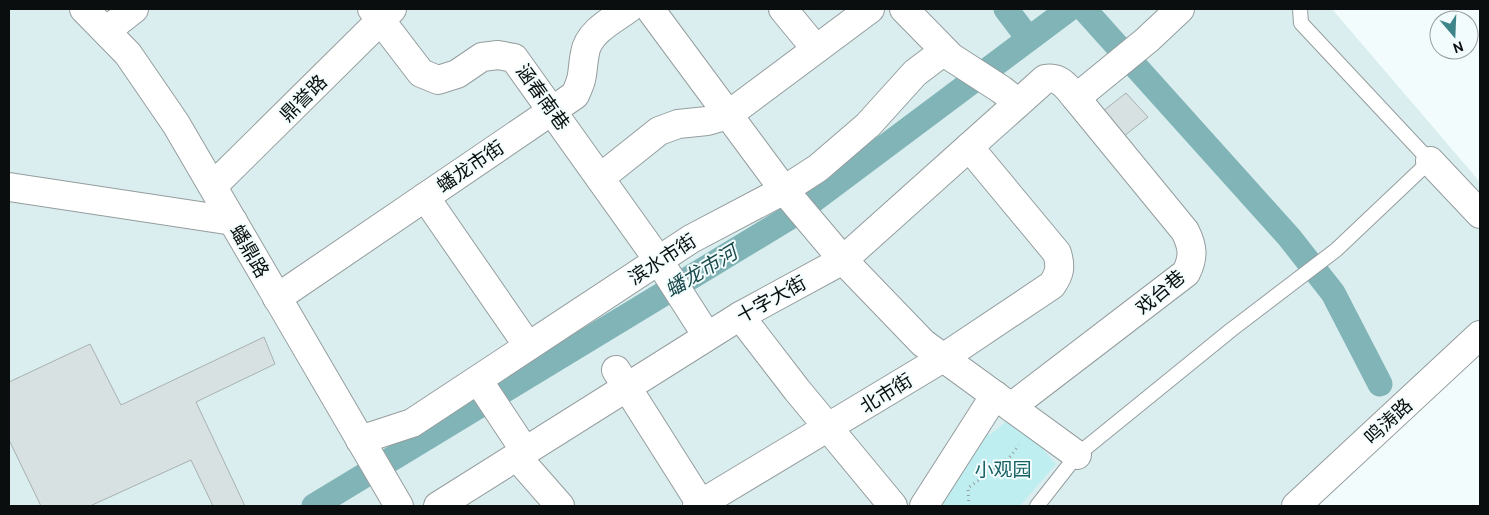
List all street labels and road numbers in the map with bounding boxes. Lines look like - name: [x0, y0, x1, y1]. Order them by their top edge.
- street label: 涵春南巷: [511, 60, 574, 135]
- street label: 鼎誉路: [275, 70, 332, 127]
- street label: 蟠龙市街: [432, 136, 508, 197]
- street label: 蟠鼎路: [225, 221, 274, 282]
- street label: 滨水市街: [624, 229, 700, 290]
- street label: 戏台巷: [1131, 265, 1190, 320]
- street label: 十字大街: [732, 271, 810, 328]
- street label: 北市街: [856, 369, 917, 418]
- street label: 鸣涛路: [1360, 394, 1417, 449]

